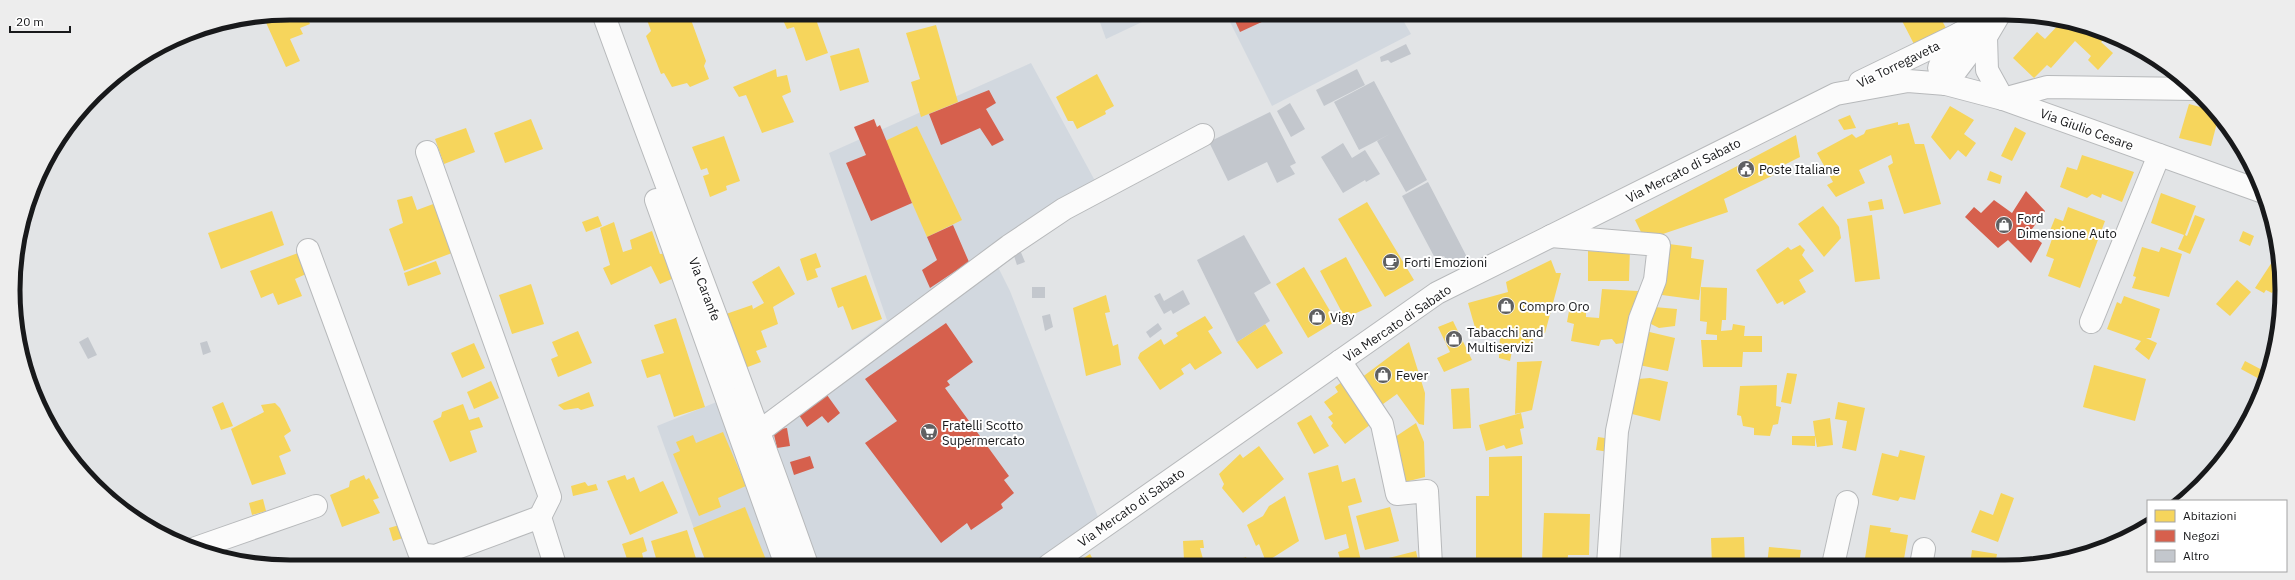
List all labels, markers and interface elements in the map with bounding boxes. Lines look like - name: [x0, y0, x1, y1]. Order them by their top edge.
- scale bar: [10, 8, 70, 34]
- text: 20 m: [16, 14, 44, 29]
- street label: Via Torregaveta: [1854, 37, 1943, 92]
- street label: Via Giulio Cesare: [2038, 105, 2136, 154]
- street label: Via Mercato di Sabato: [1623, 134, 1743, 207]
- public building icon: Poste Italiane: [1736, 159, 1756, 179]
- place label: Poste Italiane: [1759, 161, 1840, 178]
- place label: Ford Dimensione Auto: [2017, 210, 2117, 242]
- shop icon: Ford Dimensione Auto: [1994, 215, 2014, 235]
- cafe icon: Forti Emozioni: [1381, 252, 1401, 272]
- place label: Forti Emozioni: [1404, 254, 1487, 271]
- street label: Via Caranfe: [685, 255, 724, 323]
- street label: Via Mercato di Sabato: [1340, 281, 1454, 366]
- shop icon: Compro Oro: [1496, 296, 1516, 316]
- place label: Compro Oro: [1519, 298, 1590, 315]
- shop icon: Vigy: [1307, 307, 1327, 327]
- place label: Vigy: [1330, 309, 1355, 326]
- place label: Tabacchi and Multiservizi: [1467, 324, 1544, 356]
- shop icon: Tabacchi and Multiservizi: [1444, 329, 1464, 349]
- shop icon: Fever: [1373, 365, 1393, 385]
- place label: Fever: [1396, 367, 1428, 384]
- place label: Fratelli Scotto Supermercato: [942, 417, 1025, 449]
- supermarket icon: Fratelli Scotto Supermercato: [919, 422, 939, 442]
- street label: Via Mercato di Sabato: [1075, 464, 1188, 551]
- legend: [2147, 500, 2287, 572]
- text: Abitazioni: [2183, 508, 2236, 523]
- text: Negozi: [2183, 528, 2220, 543]
- text: Altro: [2183, 548, 2209, 563]

